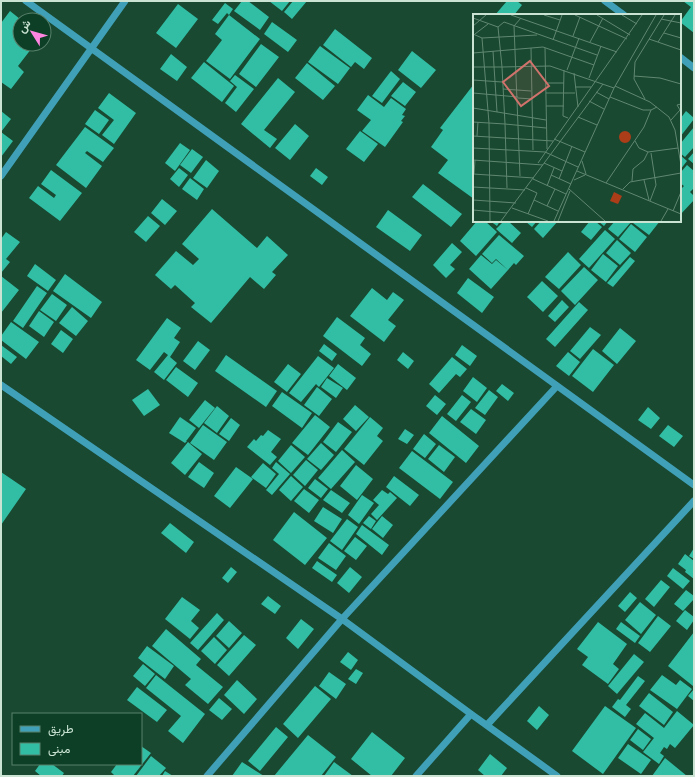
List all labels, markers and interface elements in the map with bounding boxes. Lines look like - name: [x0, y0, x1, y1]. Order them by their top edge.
- north arrow: [12, 12, 52, 52]
- inset map: [473, 14, 681, 222]
- text: ش: [14, 16, 34, 36]
- legend: [12, 713, 142, 765]
- text: طريق: [48, 721, 74, 737]
- text: مبنى: [48, 741, 70, 757]

